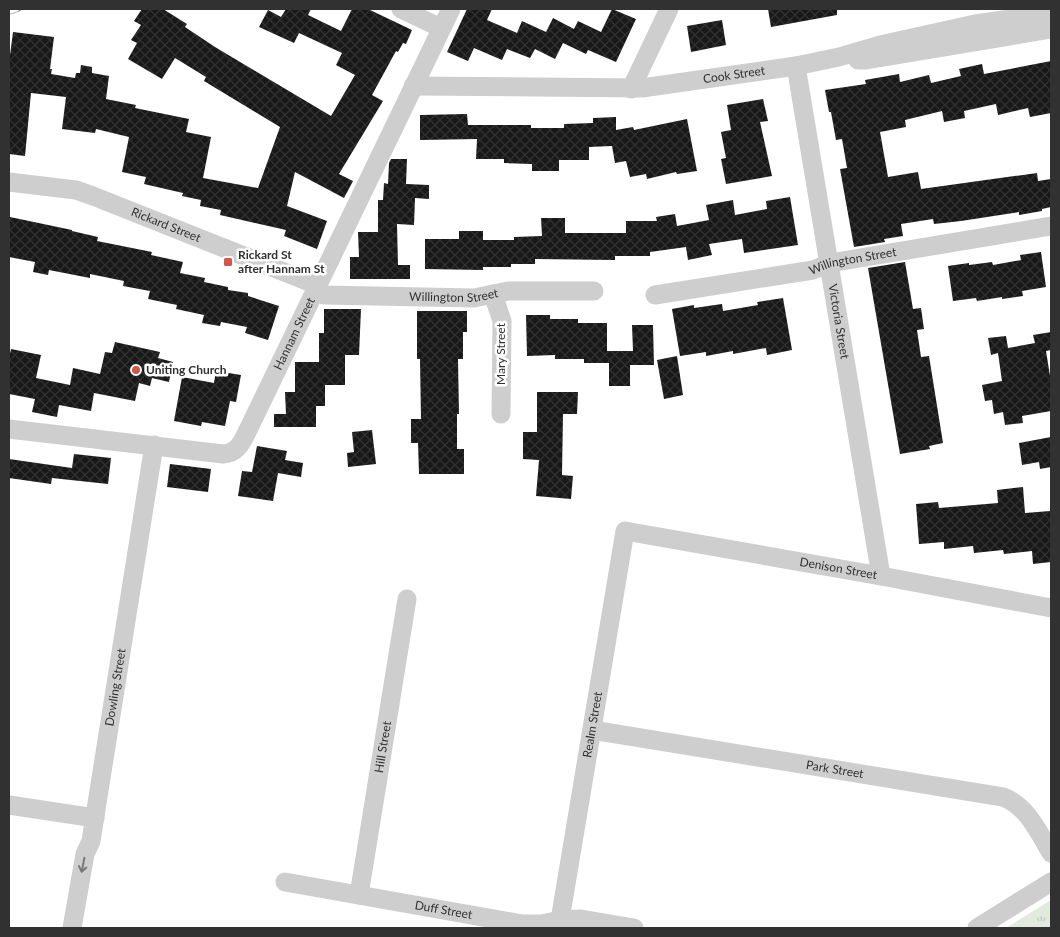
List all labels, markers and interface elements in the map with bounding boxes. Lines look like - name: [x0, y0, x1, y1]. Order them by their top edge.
- street label: Cook Street: [702, 62, 767, 86]
- street label: Rickard Street: [129, 204, 204, 245]
- street label: Willington Street: [807, 244, 898, 278]
- place label: Rickard St after Hannam St: [238, 247, 325, 276]
- marker: Rickard St after Hannam St: [222, 256, 234, 268]
- street label: Victoria Street: [825, 283, 853, 361]
- street label: Willington Street: [409, 285, 500, 305]
- street label: Hannam Street: [270, 294, 318, 372]
- street label: Mary Street: [493, 322, 508, 385]
- place label: Uniting Church: [146, 362, 227, 377]
- marker: Uniting Church: [130, 364, 142, 376]
- street label: Denison Street: [799, 554, 879, 582]
- street label: Dowling Street: [101, 647, 129, 727]
- street label: Realm Street: [579, 690, 605, 759]
- street label: Hill Street: [371, 719, 394, 774]
- street label: Park Street: [805, 757, 865, 781]
- one-way arrow: [78, 856, 88, 872]
- street label: Duff Street: [414, 897, 474, 922]

